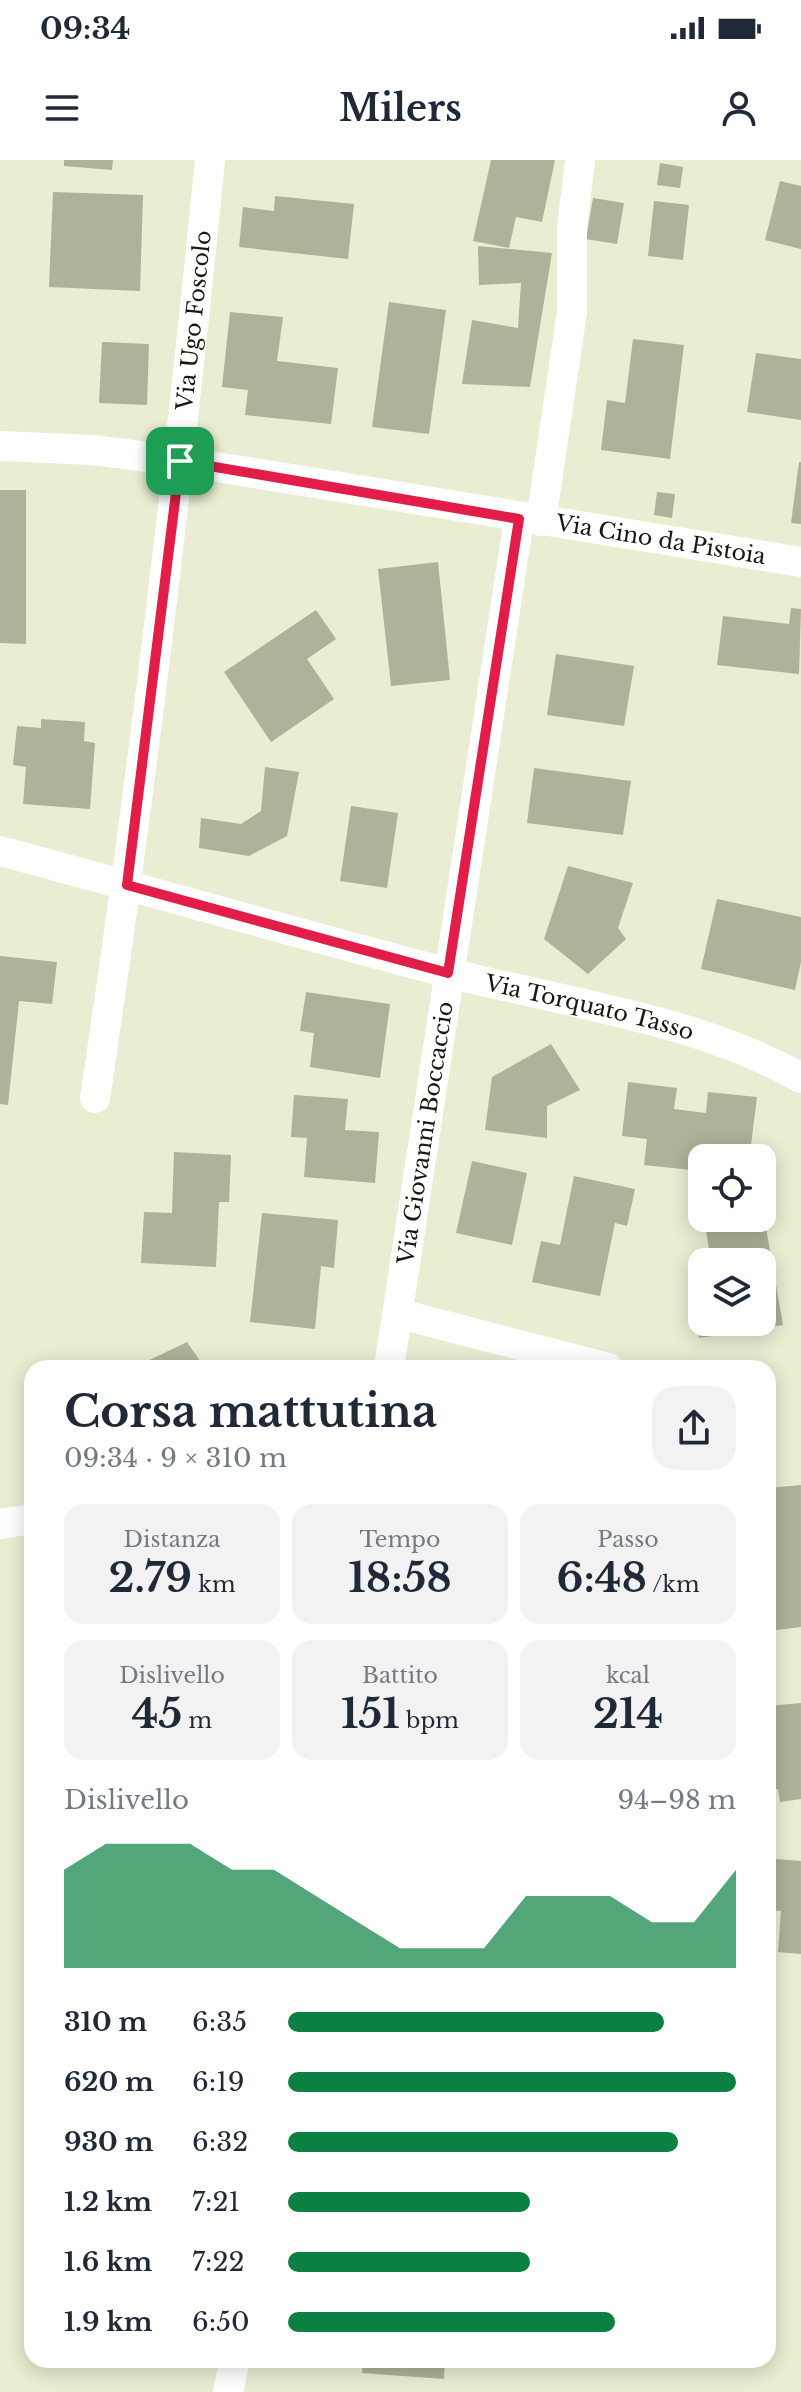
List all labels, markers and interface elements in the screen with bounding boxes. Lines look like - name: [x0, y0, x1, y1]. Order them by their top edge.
- text: 09:34: [40, 10, 130, 47]
- icon: menu: [40, 86, 84, 130]
- text: Milers: [339, 86, 462, 131]
- icon: person: [717, 86, 761, 130]
- street label: Via Ugo Foscolo: [170, 229, 216, 413]
- pin: [146, 427, 214, 495]
- icon: arrive: [158, 439, 202, 483]
- street label: Via Cino da Pistoia: [553, 509, 769, 570]
- street label: Via Torquato Tasso: [482, 969, 697, 1045]
- street label: Via Giovanni Boccaccio: [391, 999, 458, 1267]
- map controls: [688, 1144, 776, 1336]
- button: locate: [688, 1144, 776, 1232]
- button: layers: [688, 1248, 776, 1336]
- text: Corsa mattutina: [64, 1384, 437, 1439]
- button: share: [652, 1386, 736, 1470]
- text: 09:34 · 9 × 310 m: [64, 1442, 287, 1474]
- text: Distanza: [123, 1526, 221, 1553]
- text: Tempo: [360, 1526, 440, 1553]
- text: Passo: [597, 1526, 659, 1553]
- text: 2.79: [108, 1553, 192, 1603]
- text: 18:58: [348, 1553, 452, 1603]
- text: 6:48: [557, 1553, 647, 1603]
- text: km: [192, 1571, 236, 1598]
- text: /km: [647, 1571, 700, 1598]
- text: Dislivello: [119, 1662, 225, 1689]
- text: Battito: [362, 1662, 438, 1689]
- text: kcal: [606, 1662, 650, 1689]
- text: 45: [132, 1689, 182, 1739]
- text: 151: [341, 1689, 400, 1739]
- text: 214: [593, 1689, 663, 1739]
- text: m: [182, 1707, 212, 1734]
- text: bpm: [400, 1707, 459, 1734]
- text: Dislivello: [64, 1784, 189, 1816]
- text: 94–98 m: [617, 1784, 736, 1816]
- text: 310 m: [64, 2006, 147, 2038]
- text: 6:35: [192, 2006, 247, 2038]
- text: 620 m: [64, 2066, 154, 2098]
- text: 6:19: [192, 2066, 244, 2098]
- text: 930 m: [64, 2126, 153, 2158]
- text: 6:32: [192, 2126, 248, 2158]
- text: 1.2 km: [64, 2186, 152, 2218]
- text: 7:21: [192, 2186, 240, 2218]
- text: 1.6 km: [64, 2246, 152, 2278]
- text: 7:22: [192, 2246, 245, 2278]
- text: 1.9 km: [64, 2306, 153, 2338]
- text: 6:50: [192, 2306, 249, 2338]

